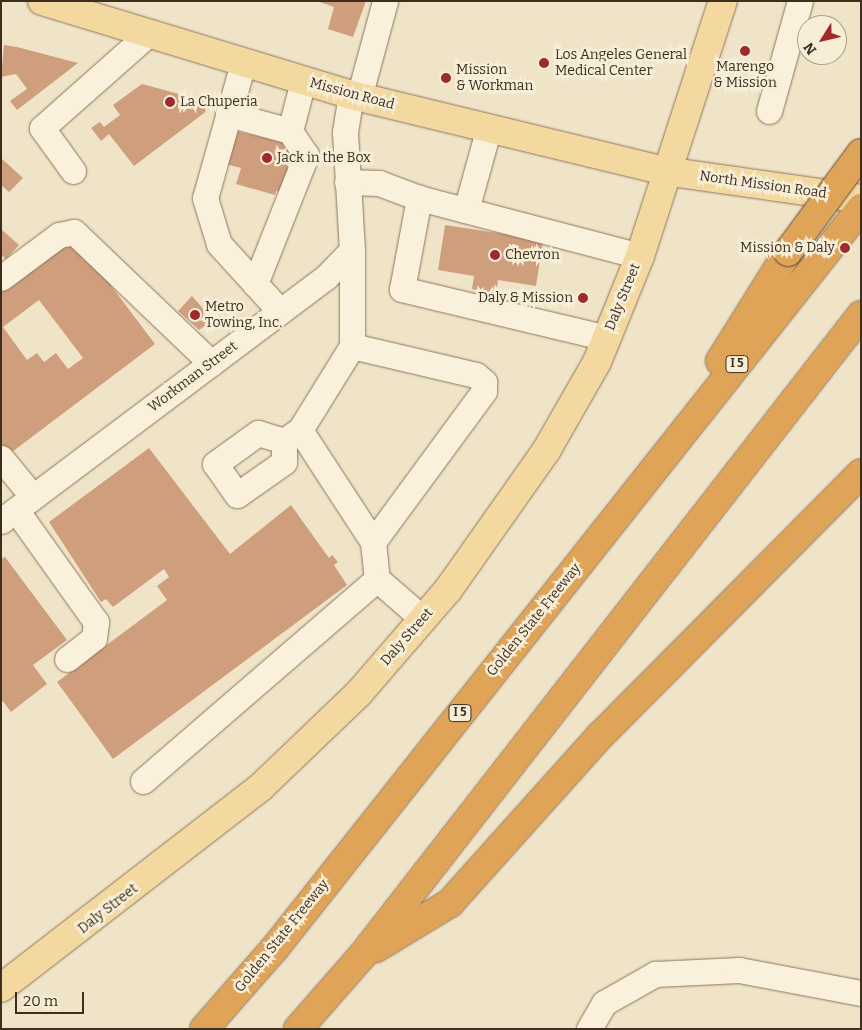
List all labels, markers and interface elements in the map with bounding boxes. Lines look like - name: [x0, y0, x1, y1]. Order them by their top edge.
- north arrow: [797, 15, 847, 65]
- text: N: [800, 39, 820, 58]
- marker: Marengo & Mission: [739, 45, 751, 57]
- place label: Los Angeles General Medical Center: [555, 47, 687, 80]
- marker: Los Angeles General Medical Center: [537, 56, 551, 70]
- place label: Marengo & Mission: [713, 59, 777, 92]
- place label: Mission & Workman: [456, 62, 533, 94]
- marker: Mission & Workman: [440, 72, 452, 84]
- street label: Mission Road: [308, 75, 396, 113]
- place label: La Chuperia: [180, 94, 258, 110]
- marker: La Chuperia: [164, 96, 176, 108]
- place label: Jack in the Box: [277, 150, 371, 166]
- marker: Jack in the Box: [261, 152, 273, 164]
- street label: North Mission Road: [698, 168, 828, 202]
- place label: Mission & Daly: [740, 240, 835, 256]
- marker: Mission & Daly: [839, 242, 851, 254]
- place label: Chevron: [505, 247, 560, 263]
- marker: Chevron: [489, 249, 501, 261]
- street label: Daly Street: [602, 261, 644, 333]
- place label: Daly & Mission: [478, 290, 573, 306]
- marker: Daly & Mission: [577, 292, 589, 304]
- place label: Metro Towing, Inc.: [205, 299, 282, 332]
- marker: Metro Towing, Inc.: [189, 309, 201, 321]
- street label: Workman Street: [145, 338, 241, 416]
- road number: I 5: [724, 354, 750, 374]
- street label: Golden State Freeway: [483, 560, 585, 680]
- street label: Daly Street: [377, 605, 437, 669]
- road number: I 5: [448, 704, 472, 722]
- street label: Golden State Freeway: [231, 876, 333, 996]
- street label: Daly Street: [75, 881, 141, 937]
- scale bar: [18, 982, 86, 1014]
- text: 20 m: [23, 992, 58, 1010]

